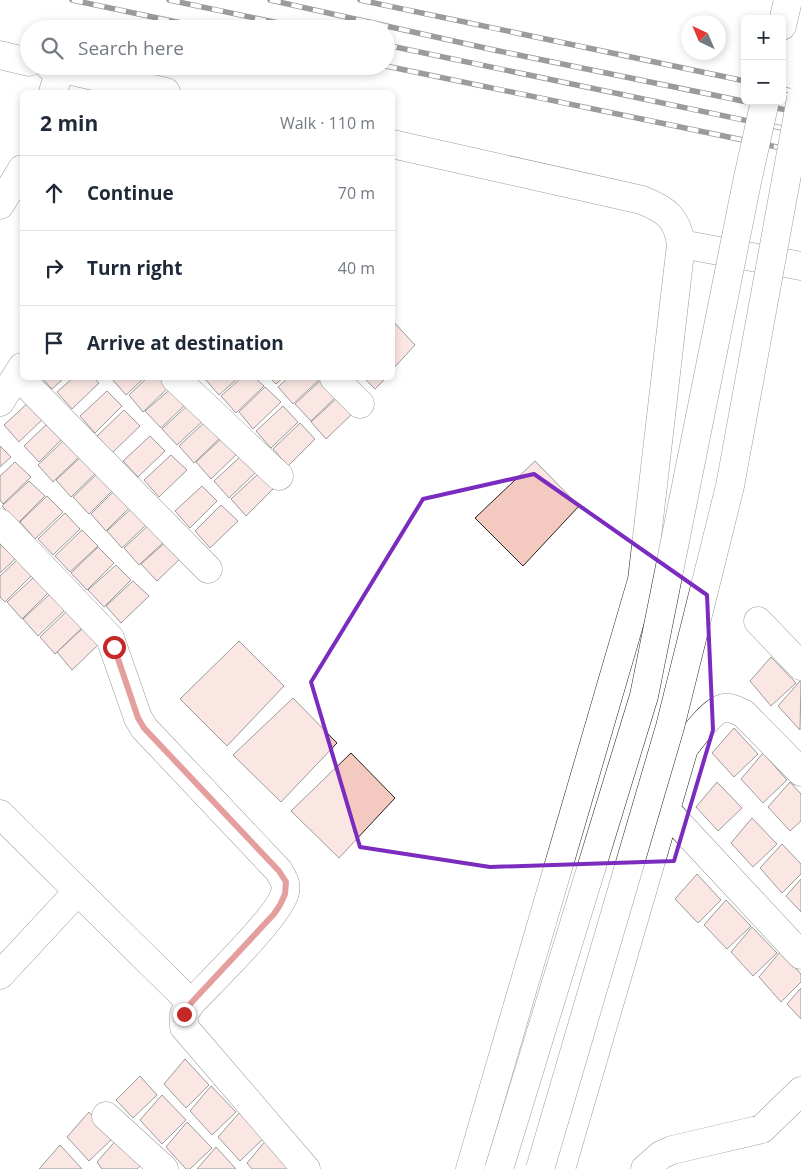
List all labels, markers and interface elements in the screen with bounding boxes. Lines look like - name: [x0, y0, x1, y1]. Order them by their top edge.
- north arrow: [681, 15, 726, 60]
- map controls: [741, 15, 786, 105]
- button: +: [741, 15, 786, 60]
- search box: [20, 20, 395, 75]
- icon: search: [38, 34, 66, 62]
- text: Search here: [78, 35, 184, 61]
- button: −: [741, 60, 786, 105]
- text: 2 min: [40, 109, 98, 137]
- text: Walk · 110 m: [280, 112, 375, 134]
- icon: ahead: [40, 179, 68, 207]
- text: Continue: [87, 180, 174, 206]
- text: 70 m: [338, 182, 375, 204]
- icon: right: [40, 254, 68, 282]
- text: Turn right: [87, 255, 182, 281]
- text: 40 m: [338, 257, 375, 279]
- icon: arrive: [40, 329, 68, 357]
- text: Arrive at destination: [87, 330, 284, 356]
- route start: [103, 636, 126, 659]
- route end: [173, 1003, 196, 1026]

